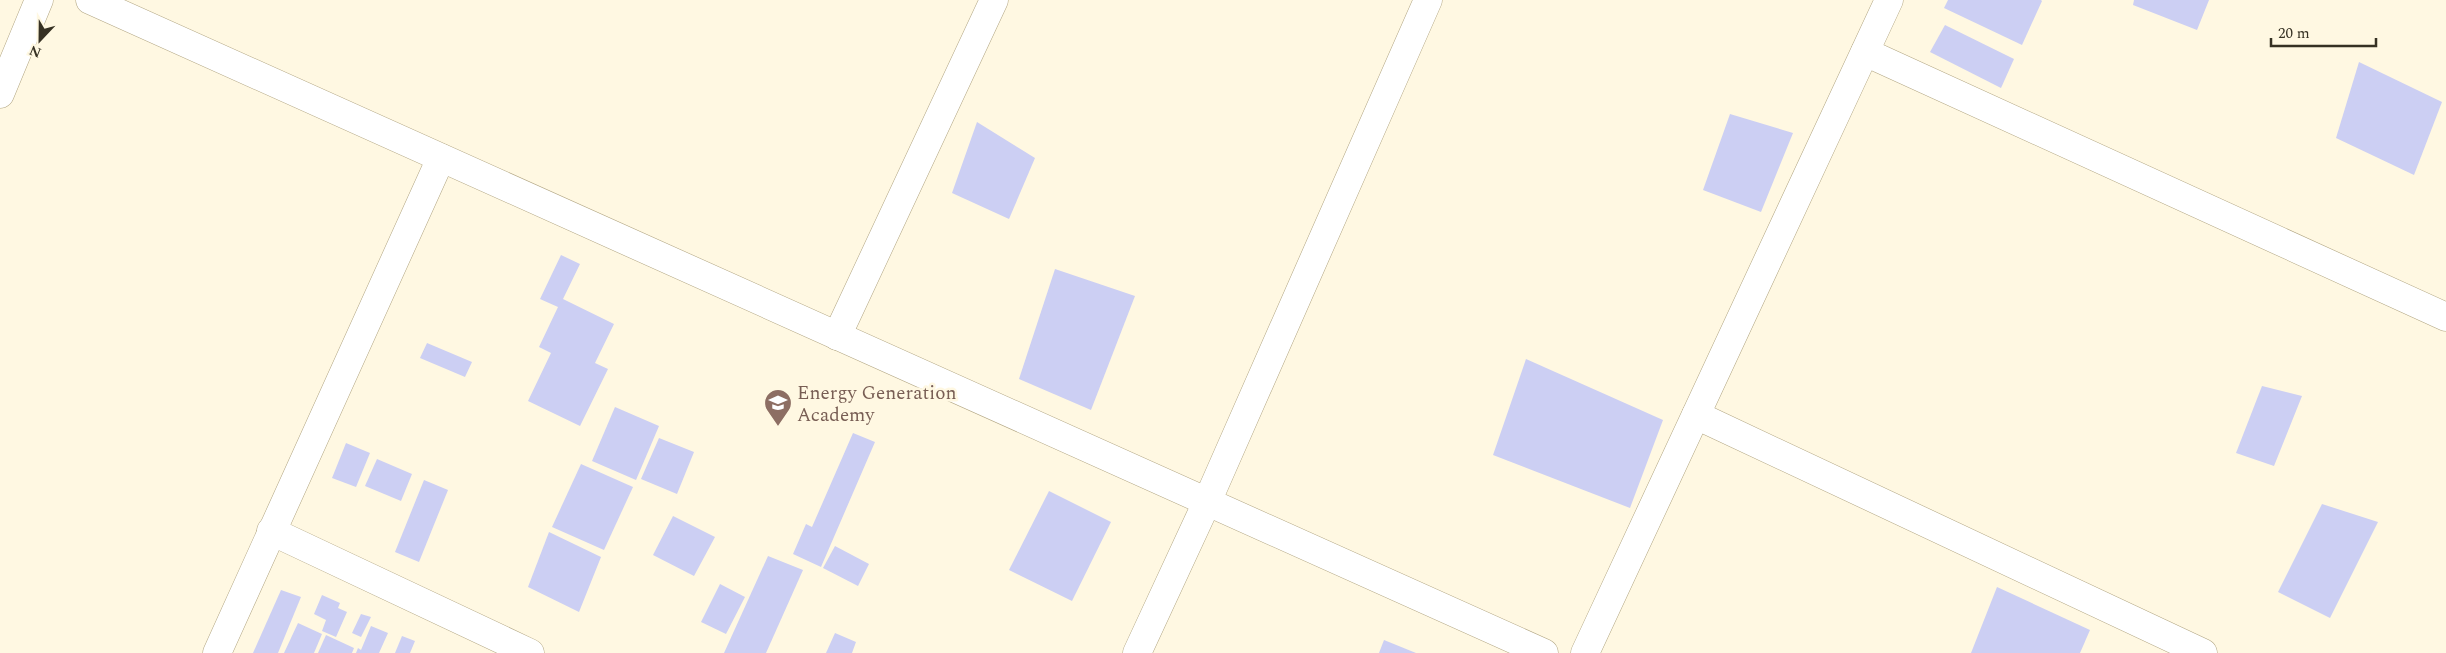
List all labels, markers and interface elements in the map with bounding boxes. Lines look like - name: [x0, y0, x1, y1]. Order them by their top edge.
- north arrow: [15, 15, 65, 65]
- scale bar: [2271, 15, 2376, 47]
- text: 20 m: [2278, 22, 2310, 45]
- text: N: [26, 40, 45, 63]
- place label: Energy Generation Academy: [797, 379, 957, 430]
- school or university icon: Energy Generation Academy: [763, 388, 793, 427]

